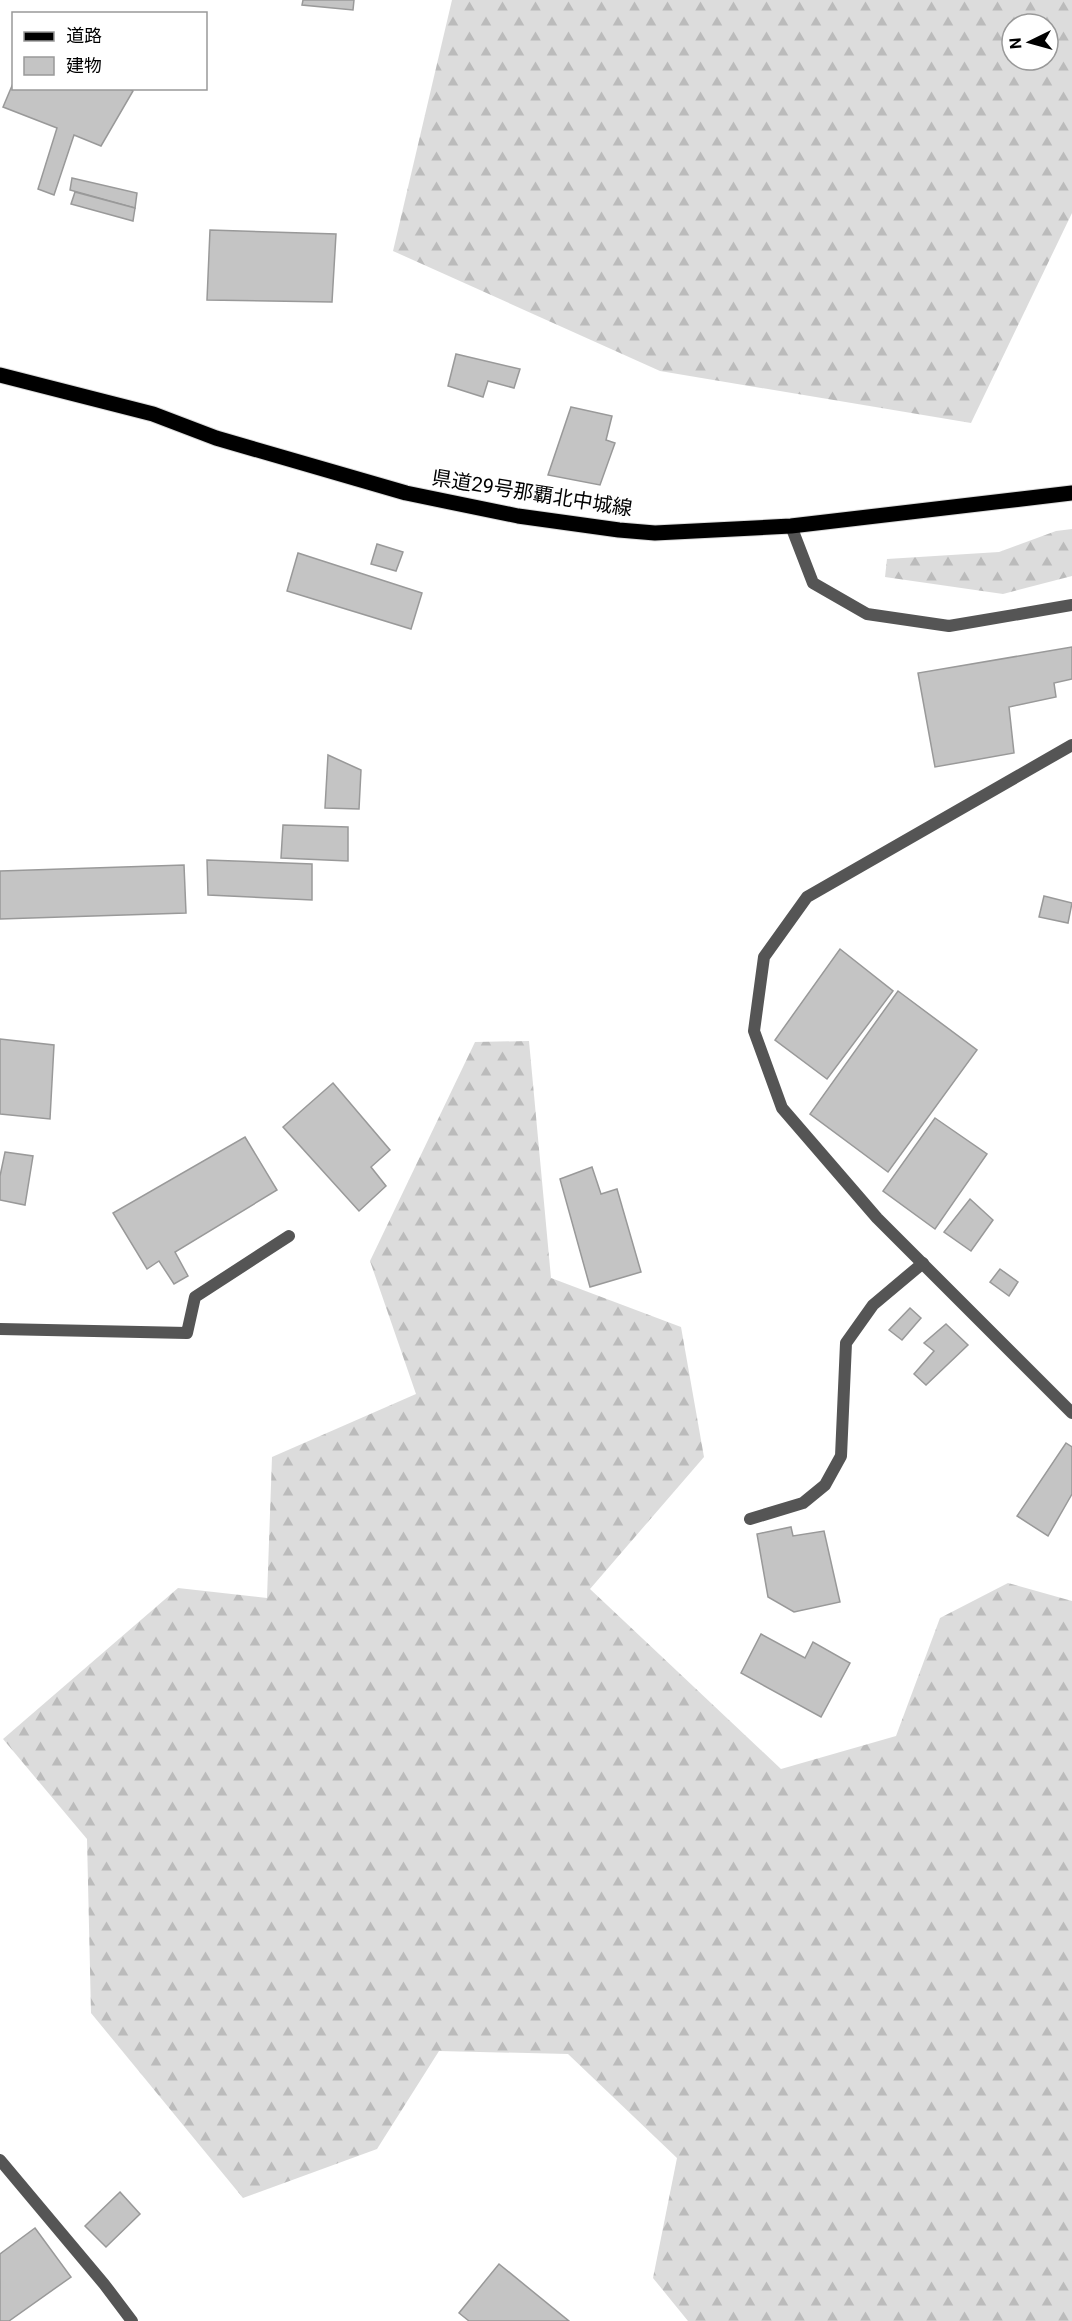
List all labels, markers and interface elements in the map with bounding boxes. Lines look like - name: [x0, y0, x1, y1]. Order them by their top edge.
- legend: [12, 12, 207, 90]
- north arrow: [1000, 12, 1060, 72]
- text: 道路: [66, 25, 102, 46]
- text: N: [1006, 37, 1026, 50]
- text: 建物: [66, 55, 102, 76]
- street label: 県道29号那覇北中城線: [430, 465, 634, 521]

